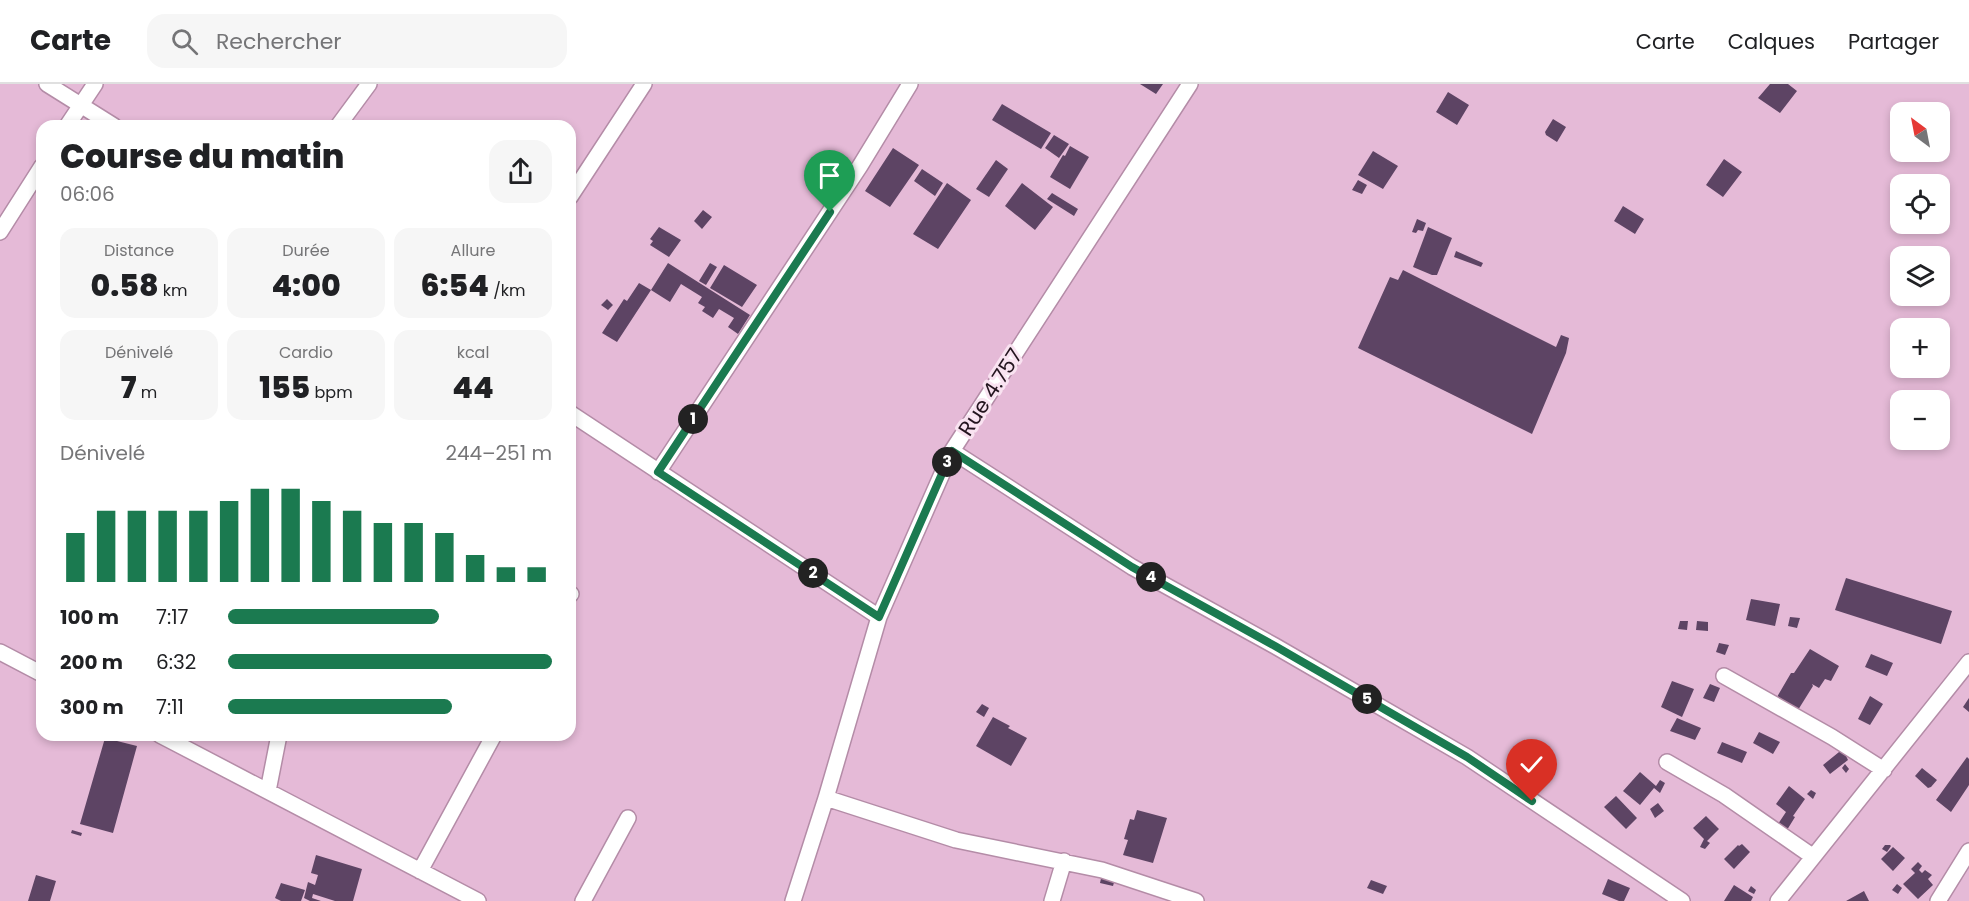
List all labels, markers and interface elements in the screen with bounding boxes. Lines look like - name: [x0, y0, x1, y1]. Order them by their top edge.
- search box: [147, 14, 567, 68]
- text: Carte: [30, 21, 111, 60]
- icon: search: [168, 25, 201, 58]
- text: Rechercher: [216, 26, 342, 57]
- text: Carte: [1636, 27, 1695, 56]
- text: Calques: [1728, 27, 1815, 56]
- text: Partager: [1848, 27, 1939, 56]
- north arrow: [1890, 102, 1950, 162]
- map controls: [1890, 102, 1950, 450]
- text: Course du matin: [60, 133, 345, 180]
- button: share: [489, 140, 552, 203]
- pin: [804, 150, 855, 212]
- icon: arrive: [813, 159, 846, 192]
- button: locate: [1890, 174, 1950, 234]
- text: 06:06: [60, 180, 115, 208]
- text: Distance: [104, 239, 174, 262]
- text: Durée: [282, 239, 330, 262]
- text: Allure: [451, 239, 495, 262]
- button: layers: [1890, 246, 1950, 306]
- text: 0.58: [91, 264, 158, 307]
- text: 4:00: [271, 264, 341, 307]
- text: 6:54: [420, 264, 489, 307]
- text: km: [158, 279, 187, 302]
- text: /km: [489, 279, 526, 302]
- button: +: [1890, 318, 1950, 378]
- text: Dénivelé: [105, 341, 173, 364]
- text: Cardio: [279, 341, 333, 364]
- text: kcal: [457, 341, 489, 364]
- street label: Rue 4.757: [951, 343, 1029, 441]
- text: 7: [121, 366, 136, 409]
- text: 155: [259, 366, 310, 409]
- text: 44: [452, 366, 494, 409]
- text: m: [136, 381, 157, 404]
- text: bpm: [310, 381, 353, 404]
- button: −: [1890, 390, 1950, 450]
- pin: 1: [678, 404, 708, 434]
- text: 1: [690, 407, 696, 430]
- text: Dénivelé: [60, 439, 145, 467]
- text: 244–251 m: [445, 439, 552, 467]
- pin: 3: [932, 447, 962, 477]
- text: 3: [942, 450, 952, 473]
- pin: 2: [798, 558, 828, 588]
- text: 2: [808, 561, 818, 584]
- pin: 4: [1136, 562, 1166, 592]
- text: 4: [1146, 565, 1156, 588]
- text: 100 m: [60, 603, 119, 631]
- text: 7:17: [156, 603, 189, 631]
- text: 200 m: [60, 648, 123, 676]
- text: 6:32: [156, 648, 196, 676]
- pin: 5: [1352, 684, 1382, 714]
- text: 5: [1362, 687, 1372, 710]
- text: 300 m: [60, 693, 124, 721]
- text: 7:11: [156, 693, 184, 721]
- pin: [1506, 739, 1557, 801]
- icon: check: [1515, 748, 1548, 781]

